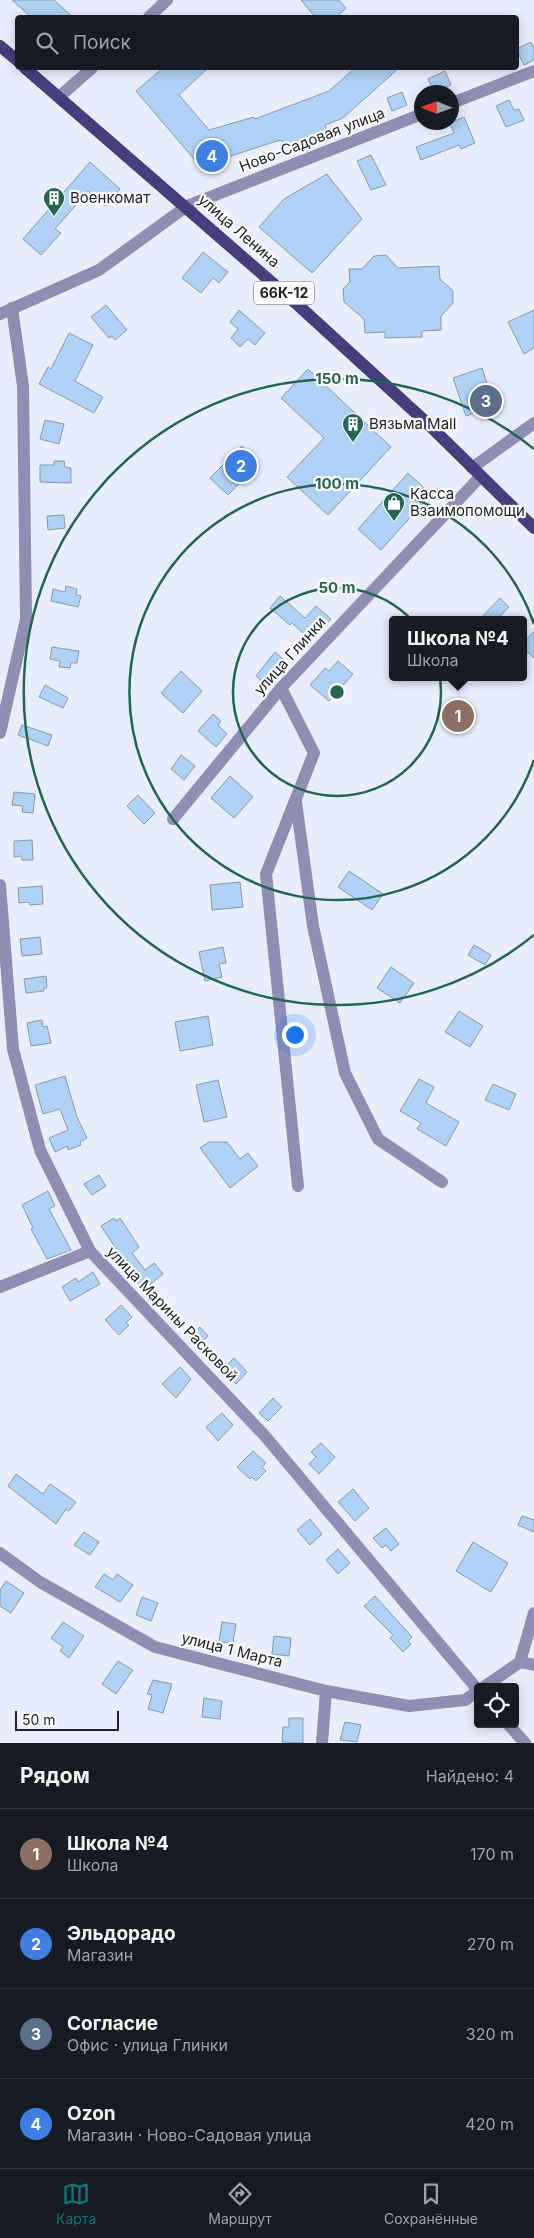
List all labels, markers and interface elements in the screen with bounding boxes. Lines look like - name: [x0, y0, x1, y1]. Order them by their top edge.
- search box: [15, 15, 519, 70]
- icon: search: [33, 29, 61, 57]
- text: Поиск: [73, 31, 131, 54]
- north arrow: [414, 85, 459, 130]
- street label: Ново-Садовая улица: [236, 103, 387, 176]
- pin: 4: [196, 137, 228, 175]
- building icon: Военкомат: [42, 186, 66, 217]
- place label: Военкомат: [70, 188, 150, 207]
- street label: улица Ленина: [195, 190, 284, 271]
- road number: 66К-12: [254, 282, 314, 304]
- text: 150 m: [315, 369, 359, 388]
- pin: 3: [470, 382, 502, 420]
- building icon: Вязьма Mall: [341, 412, 365, 443]
- place label: Вязьма Mall: [369, 414, 456, 433]
- pin: 2: [225, 447, 257, 485]
- text: 100 m: [315, 474, 359, 493]
- place label: Касса Взаимопомощи: [410, 484, 525, 520]
- shop icon: Касса Взаимопомощи: [382, 491, 406, 522]
- text: 50 m: [319, 578, 355, 597]
- street label: улица Глинки: [249, 613, 330, 699]
- popup: [389, 616, 527, 681]
- text: Школа №4: [407, 627, 509, 650]
- text: Школа: [407, 650, 458, 670]
- centre of rings: [328, 683, 346, 701]
- pin: 1: [442, 697, 474, 735]
- your location: [282, 1022, 308, 1048]
- street label: улица Марины Расковой: [103, 1242, 242, 1385]
- street label: улица 1 Марта: [179, 1628, 285, 1671]
- map controls: [474, 1683, 519, 1728]
- button: locate: [474, 1683, 519, 1728]
- scale bar: [15, 1708, 119, 1731]
- text: 50 m: [22, 1711, 56, 1728]
- text: Рядом: [20, 1763, 90, 1788]
- text: Найдено: 4: [426, 1766, 514, 1786]
- text: Школа №4: [67, 1832, 169, 1855]
- text: 1: [33, 1844, 39, 1864]
- text: 170 m: [470, 1844, 514, 1864]
- text: Школа: [67, 1855, 118, 1875]
- text: Эльдорадо: [67, 1922, 176, 1945]
- text: 2: [31, 1934, 41, 1954]
- text: 270 m: [467, 1934, 514, 1954]
- text: Магазин: [67, 1945, 133, 1965]
- text: Согласие: [67, 2012, 158, 2035]
- text: 3: [31, 2024, 41, 2044]
- text: 320 m: [466, 2024, 514, 2044]
- text: Офис · улица Глинки: [67, 2035, 228, 2055]
- text: Ozon: [67, 2102, 116, 2125]
- text: 4: [31, 2114, 41, 2134]
- text: 420 m: [465, 2114, 514, 2134]
- text: Магазин · Ново-Садовая улица: [67, 2125, 311, 2145]
- tab: Карта: [56, 2180, 96, 2227]
- tab: Маршрут: [208, 2180, 272, 2227]
- tab: Сохранённые: [384, 2180, 478, 2227]

